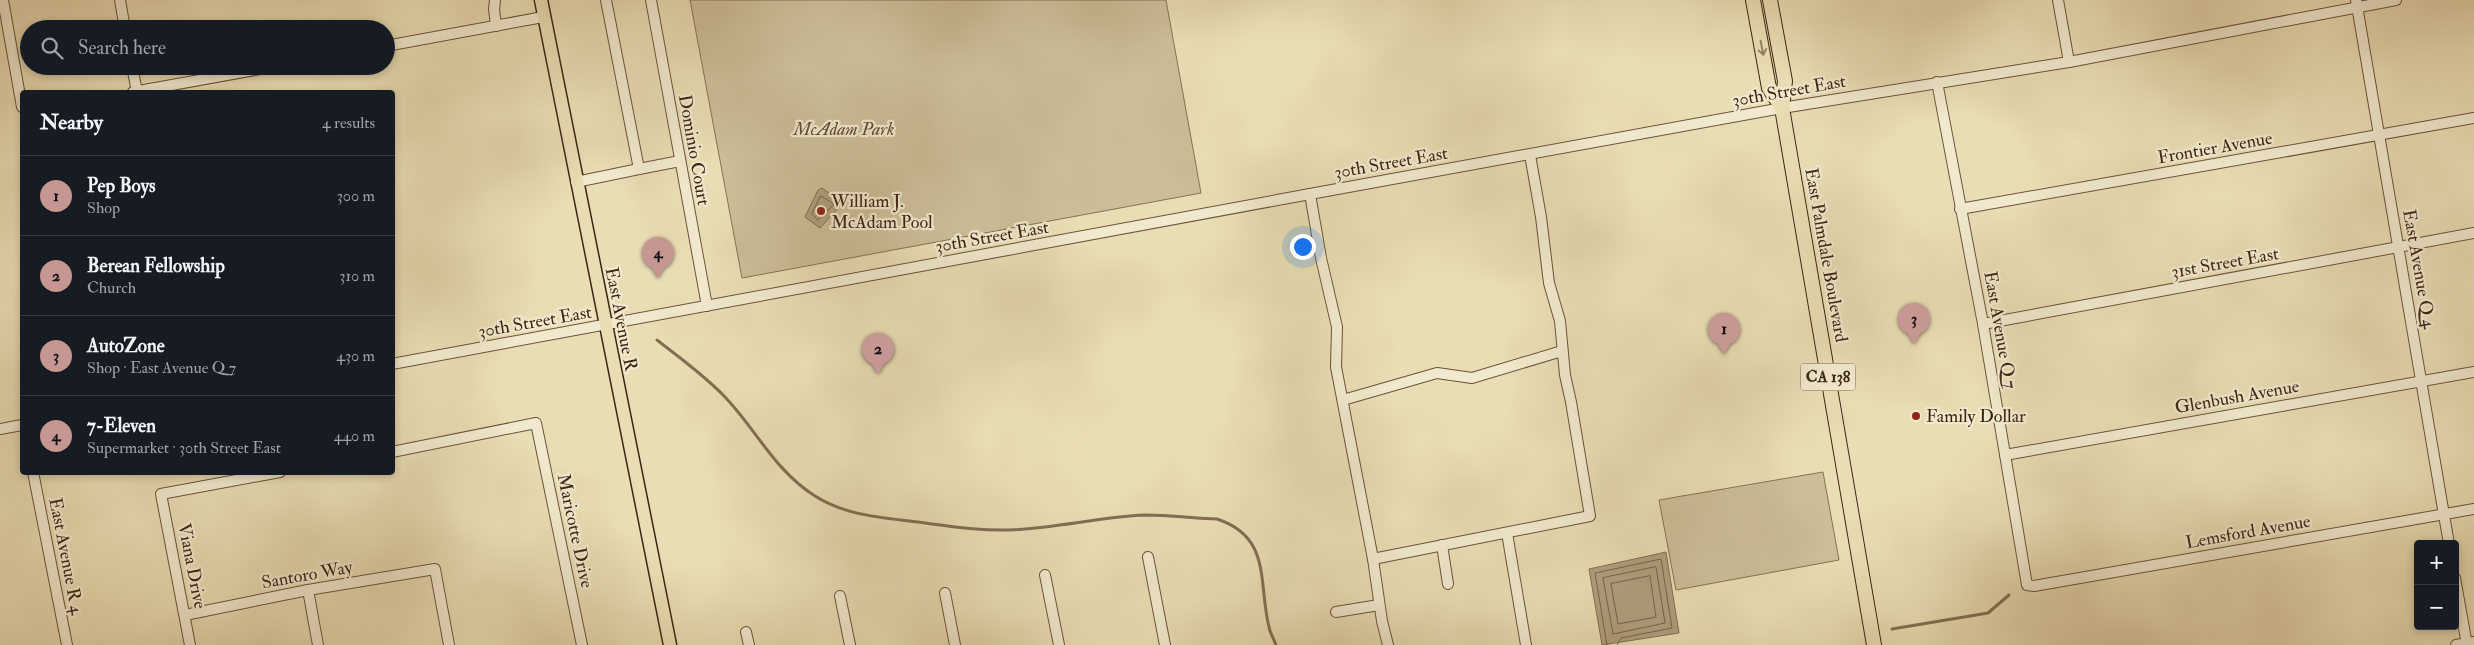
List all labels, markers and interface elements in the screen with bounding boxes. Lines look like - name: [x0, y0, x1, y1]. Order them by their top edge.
- search box: [20, 20, 395, 75]
- icon: search: [38, 34, 66, 62]
- text: Search here: [78, 36, 166, 60]
- one-way arrow: [1758, 39, 1767, 55]
- street label: 30th Street East: [1730, 70, 1848, 112]
- street label: Dominio Court: [673, 93, 715, 207]
- text: Nearby: [40, 109, 103, 136]
- text: 4 results: [322, 113, 375, 133]
- park label: McAdam Park: [793, 118, 894, 141]
- street label: Frontier Avenue: [2156, 127, 2275, 169]
- street label: 30th Street East: [1332, 142, 1450, 184]
- street label: East Palmdale Boulevard: [1799, 166, 1853, 344]
- text: Pep Boys: [87, 174, 156, 198]
- text: 1: [53, 186, 59, 206]
- text: 300 m: [337, 186, 375, 206]
- place label: William J. McAdam Pool: [830, 190, 933, 234]
- text: Shop: [87, 198, 120, 218]
- marker: William J. McAdam Pool: [815, 205, 827, 217]
- street label: East Avenue Q 4: [2397, 208, 2441, 332]
- street label: 30th Street East: [933, 216, 1051, 258]
- your location: [1290, 234, 1316, 260]
- pin: 4: [642, 237, 674, 278]
- street label: 31st Street East: [2169, 242, 2281, 284]
- text: Berean Fellowship: [87, 254, 225, 278]
- street label: East Avenue R: [600, 265, 643, 374]
- text: 2: [52, 266, 60, 286]
- text: 310 m: [339, 266, 375, 286]
- street label: East Avenue Q 7: [1978, 269, 2022, 391]
- text: Church: [87, 278, 136, 298]
- street label: 30th Street East: [476, 301, 594, 343]
- pin: 3: [1898, 303, 1930, 344]
- pin: 1: [1708, 313, 1740, 354]
- pin: 2: [862, 333, 894, 374]
- text: AutoZone: [87, 334, 165, 358]
- text: 3: [53, 346, 59, 366]
- text: 430 m: [336, 346, 375, 366]
- text: Shop · East Avenue Q 7: [87, 358, 236, 378]
- road number: CA 138: [1800, 364, 1856, 391]
- street label: Glenbush Avenue: [2173, 375, 2301, 419]
- place label: Family Dollar: [1926, 405, 2026, 428]
- marker: Family Dollar: [1910, 410, 1922, 422]
- text: 7-Eleven: [87, 414, 156, 438]
- text: 4: [52, 426, 60, 446]
- text: 440 m: [334, 426, 375, 446]
- text: Supermarket · 30th Street East: [87, 438, 281, 458]
- street label: Maricotte Drive: [552, 472, 598, 591]
- street label: East Avenue R 4: [43, 496, 89, 618]
- street label: Lemsford Avenue: [2184, 510, 2313, 554]
- street label: Viana Drive: [172, 521, 212, 611]
- map controls: [2414, 540, 2459, 630]
- button: +: [2414, 540, 2459, 585]
- street label: Santoro Way: [260, 555, 355, 594]
- button: −: [2414, 585, 2459, 630]

